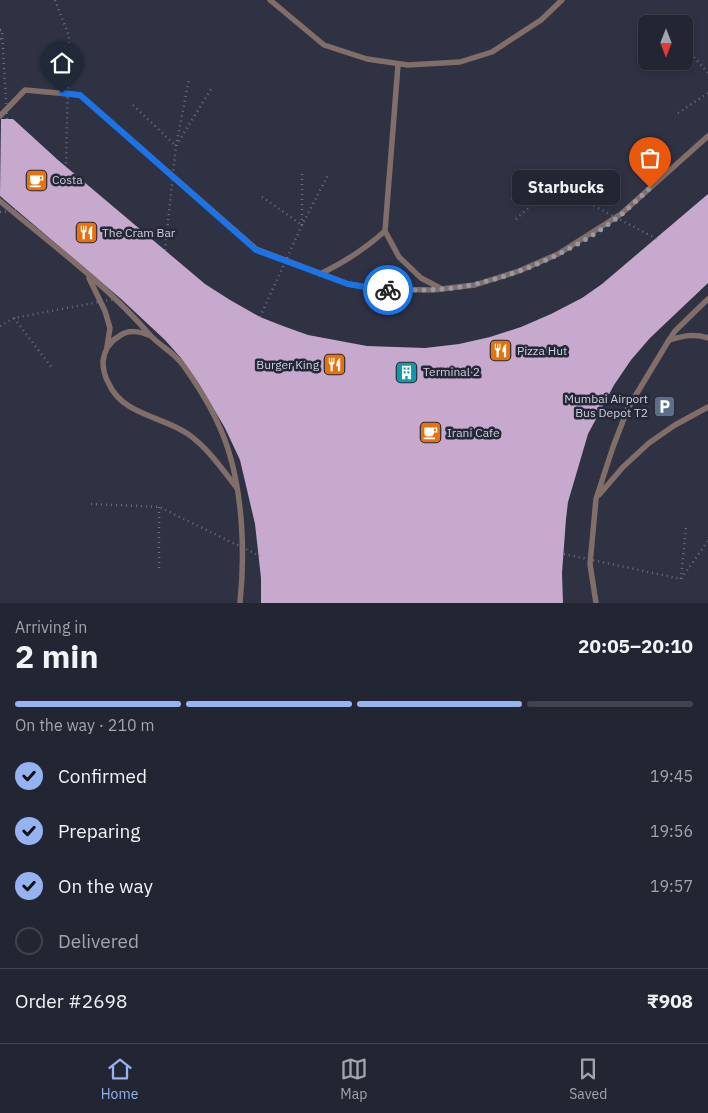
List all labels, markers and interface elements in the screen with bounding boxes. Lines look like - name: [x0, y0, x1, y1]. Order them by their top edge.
- north arrow: [638, 15, 692, 70]
- map controls: [638, 15, 693, 70]
- pin: [41, 42, 83, 93]
- icon: home: [48, 49, 76, 77]
- pin: [629, 137, 671, 188]
- icon: bag: [636, 144, 664, 172]
- cafe icon: Costa: [24, 168, 48, 192]
- callout: Starbucks: [512, 170, 620, 206]
- place label: Costa: [52, 172, 83, 187]
- text: Starbucks: [528, 177, 604, 197]
- restaurant icon: The Cram Bar: [74, 221, 98, 245]
- place label: The Cram Bar: [102, 225, 176, 240]
- courier: [363, 265, 413, 315]
- icon: bike: [374, 276, 402, 304]
- restaurant icon: Pizza Hut: [489, 339, 513, 363]
- place label: Pizza Hut: [517, 343, 567, 358]
- restaurant icon: Burger King: [323, 353, 347, 377]
- place label: Burger King: [256, 357, 320, 372]
- building icon: Terminal 2: [395, 360, 419, 384]
- place label: Terminal 2: [423, 364, 480, 379]
- place label: Mumbai Airport Bus Depot T2: [564, 391, 648, 420]
- parking icon: Mumbai Airport Bus Depot T2: [652, 394, 676, 418]
- cafe icon: Irani Cafe: [419, 421, 443, 445]
- place label: Irani Cafe: [447, 425, 500, 440]
- text: Arriving in: [15, 617, 87, 637]
- text: 20:05–20:10: [578, 634, 693, 658]
- text: 2 min: [15, 635, 99, 677]
- text: On the way · 210 m: [15, 715, 154, 735]
- icon: check: [15, 762, 43, 790]
- text: Confirmed: [58, 764, 147, 788]
- text: 19:45: [650, 766, 693, 786]
- icon: check: [15, 817, 43, 845]
- text: Preparing: [58, 819, 140, 843]
- text: 19:56: [650, 821, 693, 841]
- icon: check: [15, 872, 43, 900]
- text: On the way: [58, 874, 153, 898]
- text: 19:57: [650, 876, 693, 896]
- text: Delivered: [58, 929, 139, 953]
- text: Order #2698: [15, 989, 127, 1013]
- text: ₹908: [647, 989, 693, 1013]
- tab: Home: [101, 1055, 138, 1103]
- tab: Map: [340, 1055, 368, 1103]
- tab: Saved: [569, 1055, 607, 1103]

